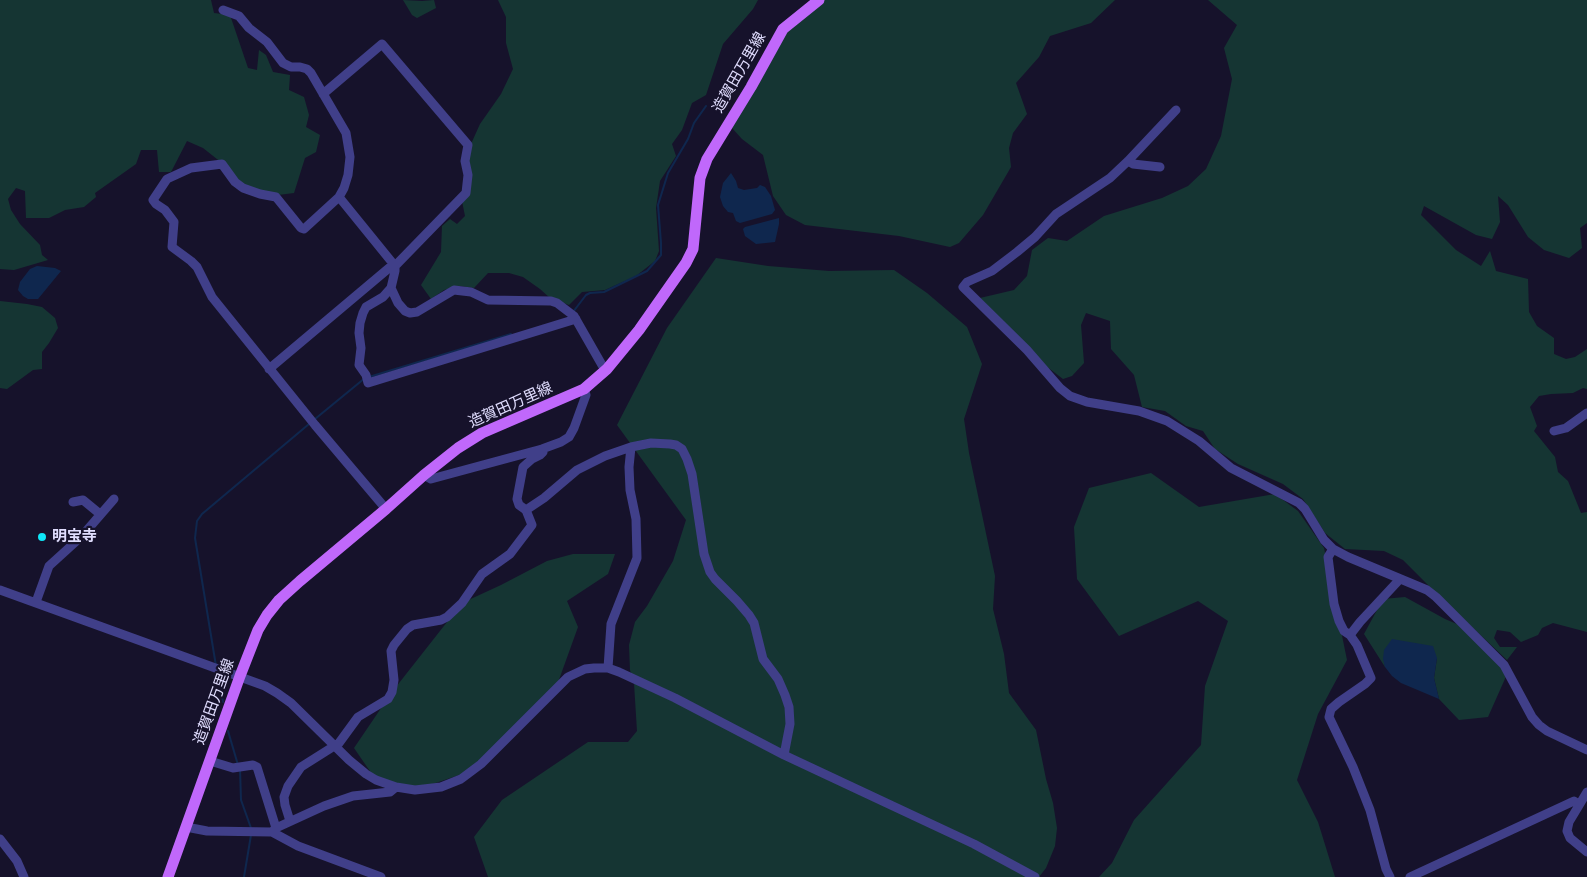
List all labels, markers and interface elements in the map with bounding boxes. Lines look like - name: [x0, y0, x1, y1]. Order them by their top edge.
- street label: 造賀田万里線: [710, 30, 770, 116]
- street label: 造賀田万里線: [466, 379, 556, 433]
- place label: 明宝寺: [52, 528, 97, 546]
- marker: 明宝寺: [36, 531, 48, 543]
- street label: 造賀田万里線: [191, 657, 239, 747]

